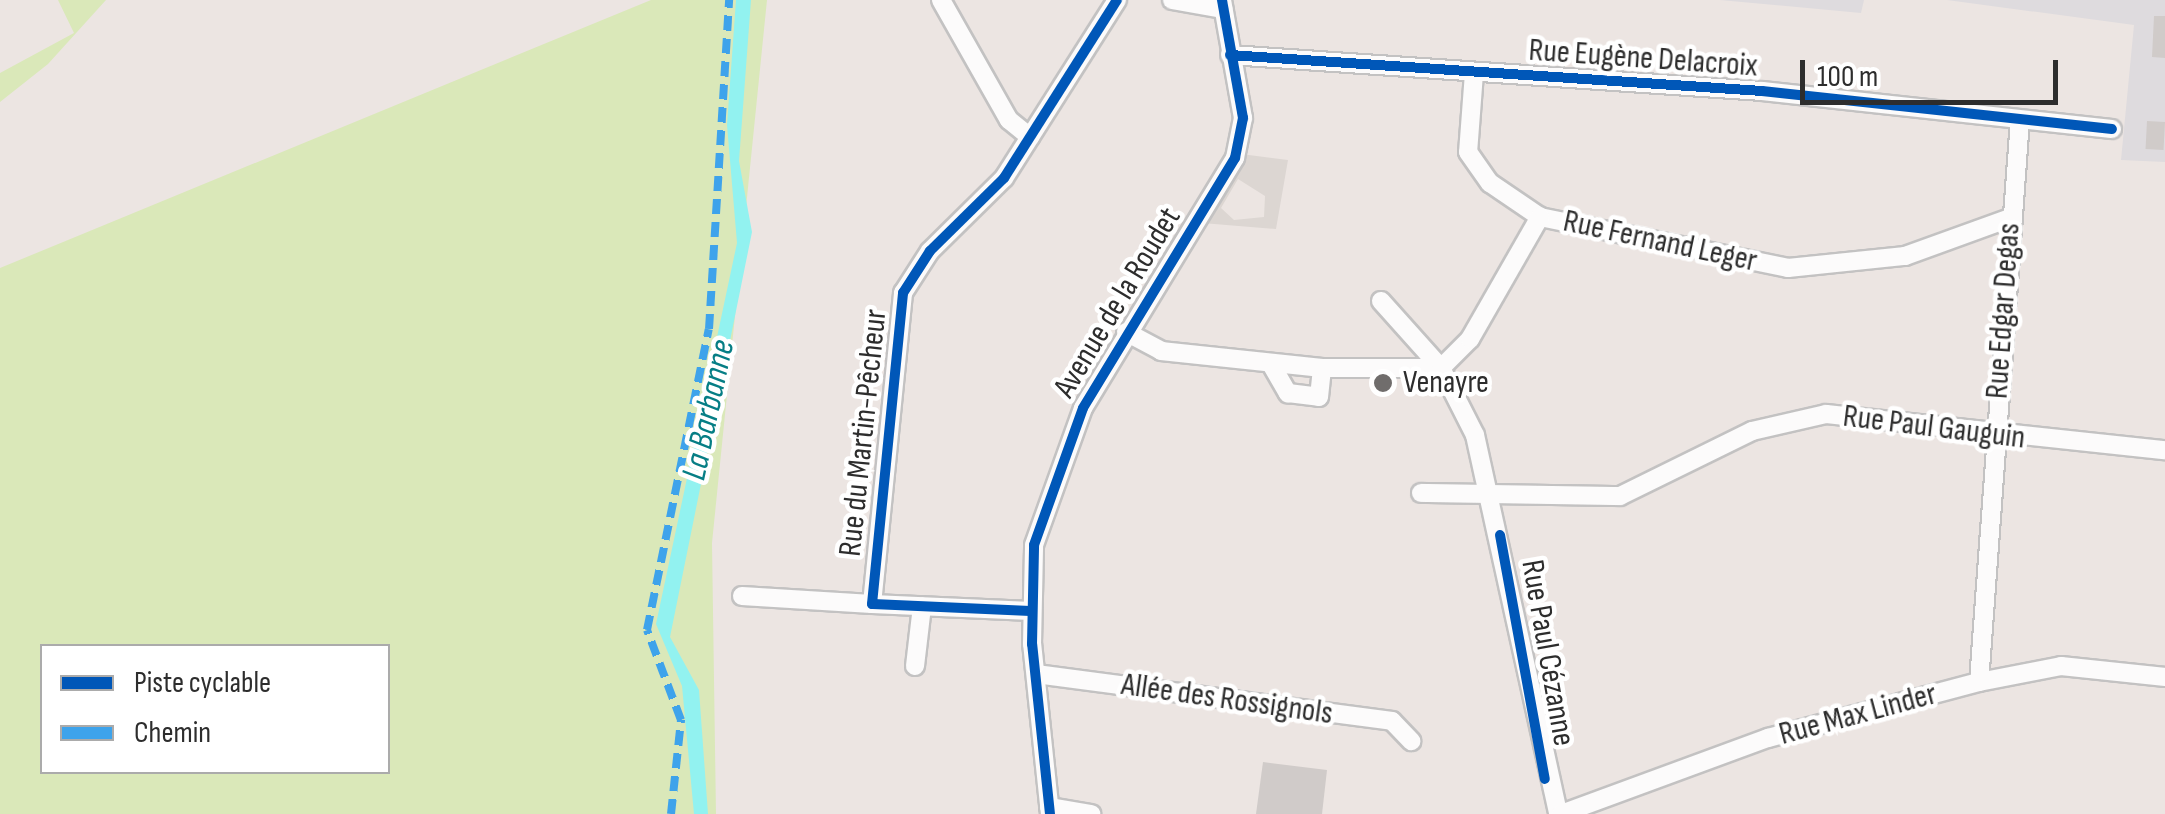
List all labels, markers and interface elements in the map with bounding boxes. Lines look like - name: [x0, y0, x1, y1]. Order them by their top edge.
- street label: Rue Eugène Delacroix: [1527, 32, 1759, 86]
- scale bar: [1805, 40, 2062, 102]
- text: 100 m: [1817, 59, 1878, 95]
- street label: Avenue de la Roudet: [1046, 201, 1190, 405]
- street label: Rue Fernand Leger: [1560, 203, 1760, 281]
- street label: Rue Edgar Degas: [1979, 222, 2029, 400]
- street label: Rue du Martin-Pêcheur: [832, 308, 896, 558]
- water label: La Barbanne: [674, 336, 744, 484]
- place label: Venayre: [1403, 364, 1489, 402]
- marker: Venayre: [1372, 372, 1394, 394]
- street label: Rue Paul Gauguin: [1841, 398, 2027, 458]
- street label: Rue Paul Cézanne: [1512, 557, 1582, 749]
- legend: [40, 644, 390, 774]
- text: Piste cyclable: [134, 665, 271, 701]
- street label: Allée des Rossignols: [1119, 666, 1335, 734]
- street label: Rue Max Linder: [1775, 676, 1941, 754]
- text: Chemin: [134, 715, 211, 751]

